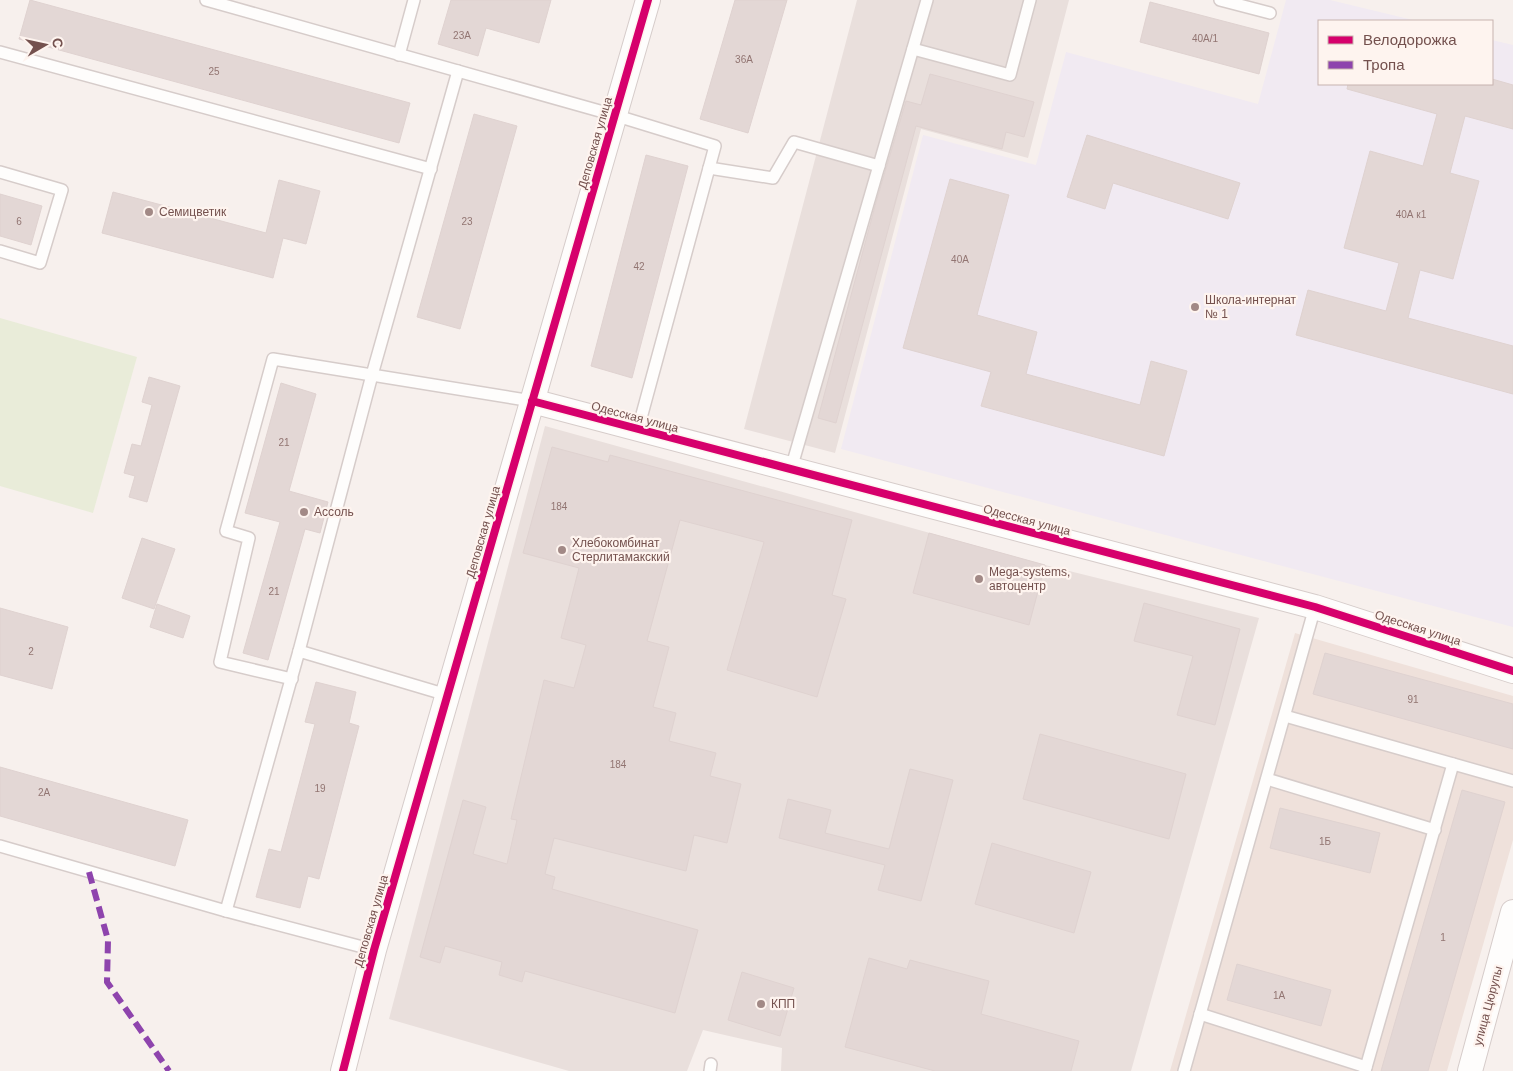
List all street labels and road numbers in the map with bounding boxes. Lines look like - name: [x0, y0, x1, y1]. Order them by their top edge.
- street label: Деповская улица: [575, 95, 615, 191]
- street label: Одесская улица: [590, 399, 680, 435]
- street label: Деповская улица: [463, 484, 503, 580]
- street label: Одесская улица: [982, 502, 1072, 538]
- street label: Одесская улица: [1373, 607, 1463, 649]
- street label: Деповская улица: [351, 873, 391, 969]
- street label: улица Цюрупы: [1471, 965, 1505, 1047]

